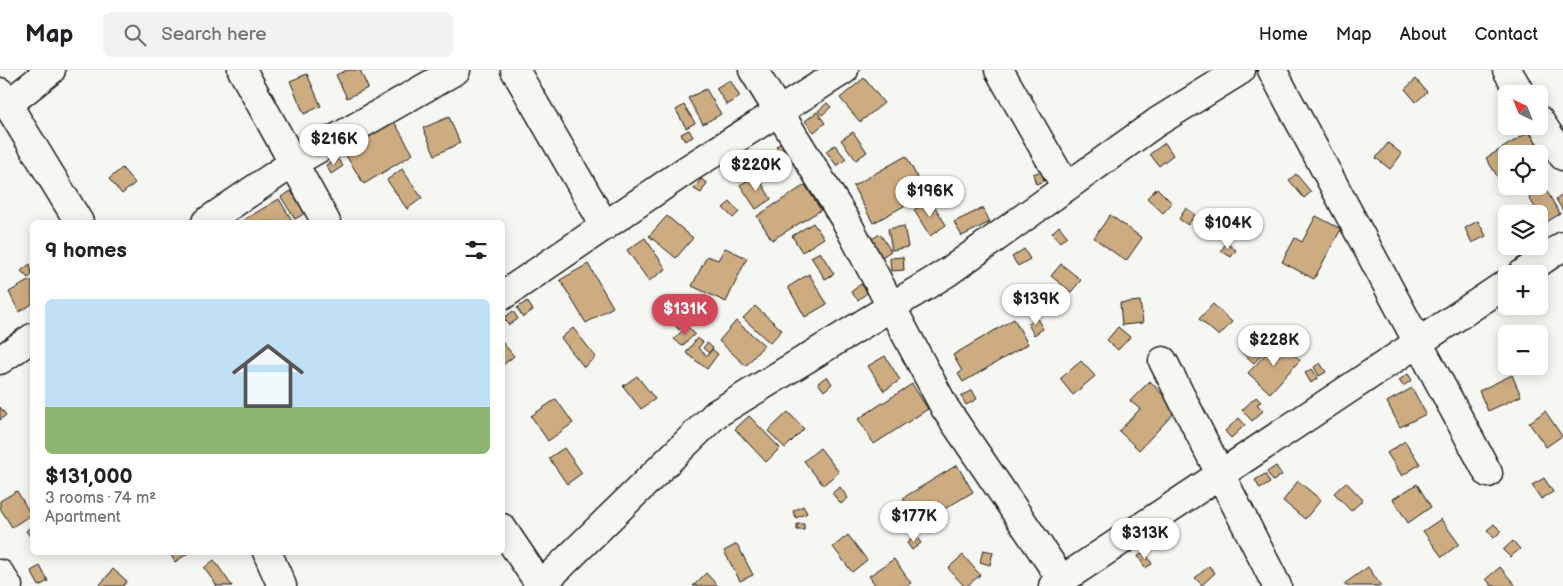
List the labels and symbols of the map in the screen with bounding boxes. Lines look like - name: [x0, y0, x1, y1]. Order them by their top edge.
- north arrow: [1498, 85, 1548, 135]
- pin: $216K: [299, 124, 369, 166]
- pin: $220K: [721, 150, 791, 192]
- pin: $196K: [895, 176, 965, 218]
- pin: $104K: [1193, 208, 1263, 250]
- pin: $139K: [1001, 284, 1071, 326]
- pin: $131K: [650, 294, 720, 336]
- pin: $228K: [1239, 324, 1309, 367]
- pin: $177K: [879, 500, 949, 543]
- pin: $313K: [1110, 518, 1180, 560]

